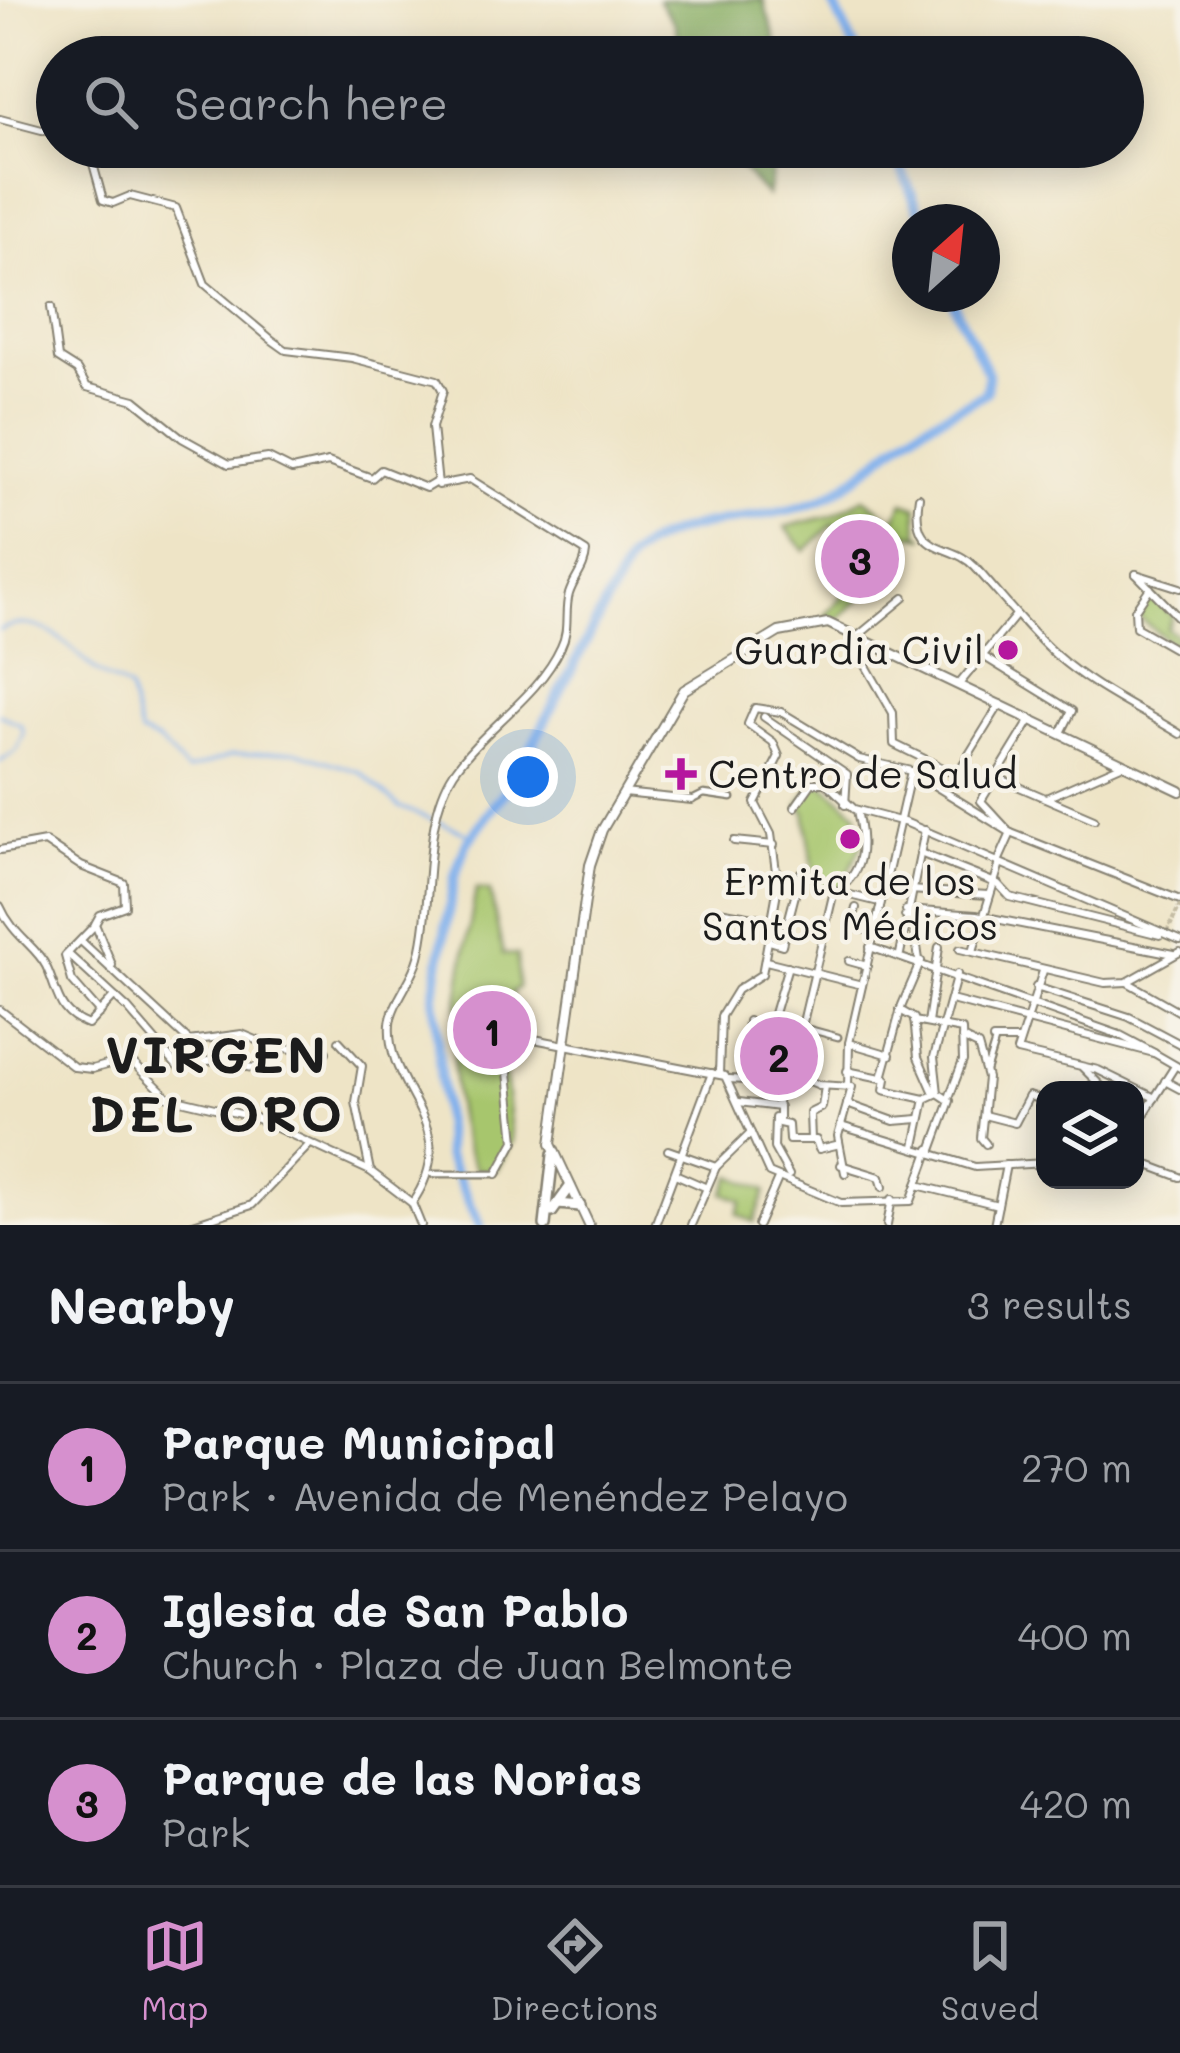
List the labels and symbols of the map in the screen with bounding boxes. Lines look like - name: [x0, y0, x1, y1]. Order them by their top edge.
- north arrow: [892, 204, 1000, 312]
- pin: 3: [821, 514, 899, 604]
- place label: Guardia Civil: [734, 623, 984, 674]
- marker: Guardia Civil: [995, 637, 1021, 663]
- your location: [498, 747, 558, 807]
- place label: Centro de Salud: [708, 747, 1017, 798]
- marker: Centro de Salud: [665, 758, 697, 790]
- marker: Ermita de los Santos Médicos: [837, 826, 863, 852]
- place label: Ermita de los Santos Médicos: [702, 854, 998, 950]
- pin: 1: [453, 985, 531, 1075]
- pin: 2: [740, 1011, 818, 1101]
- district label: VIRGEN DEL ORO: [89, 1019, 345, 1145]

